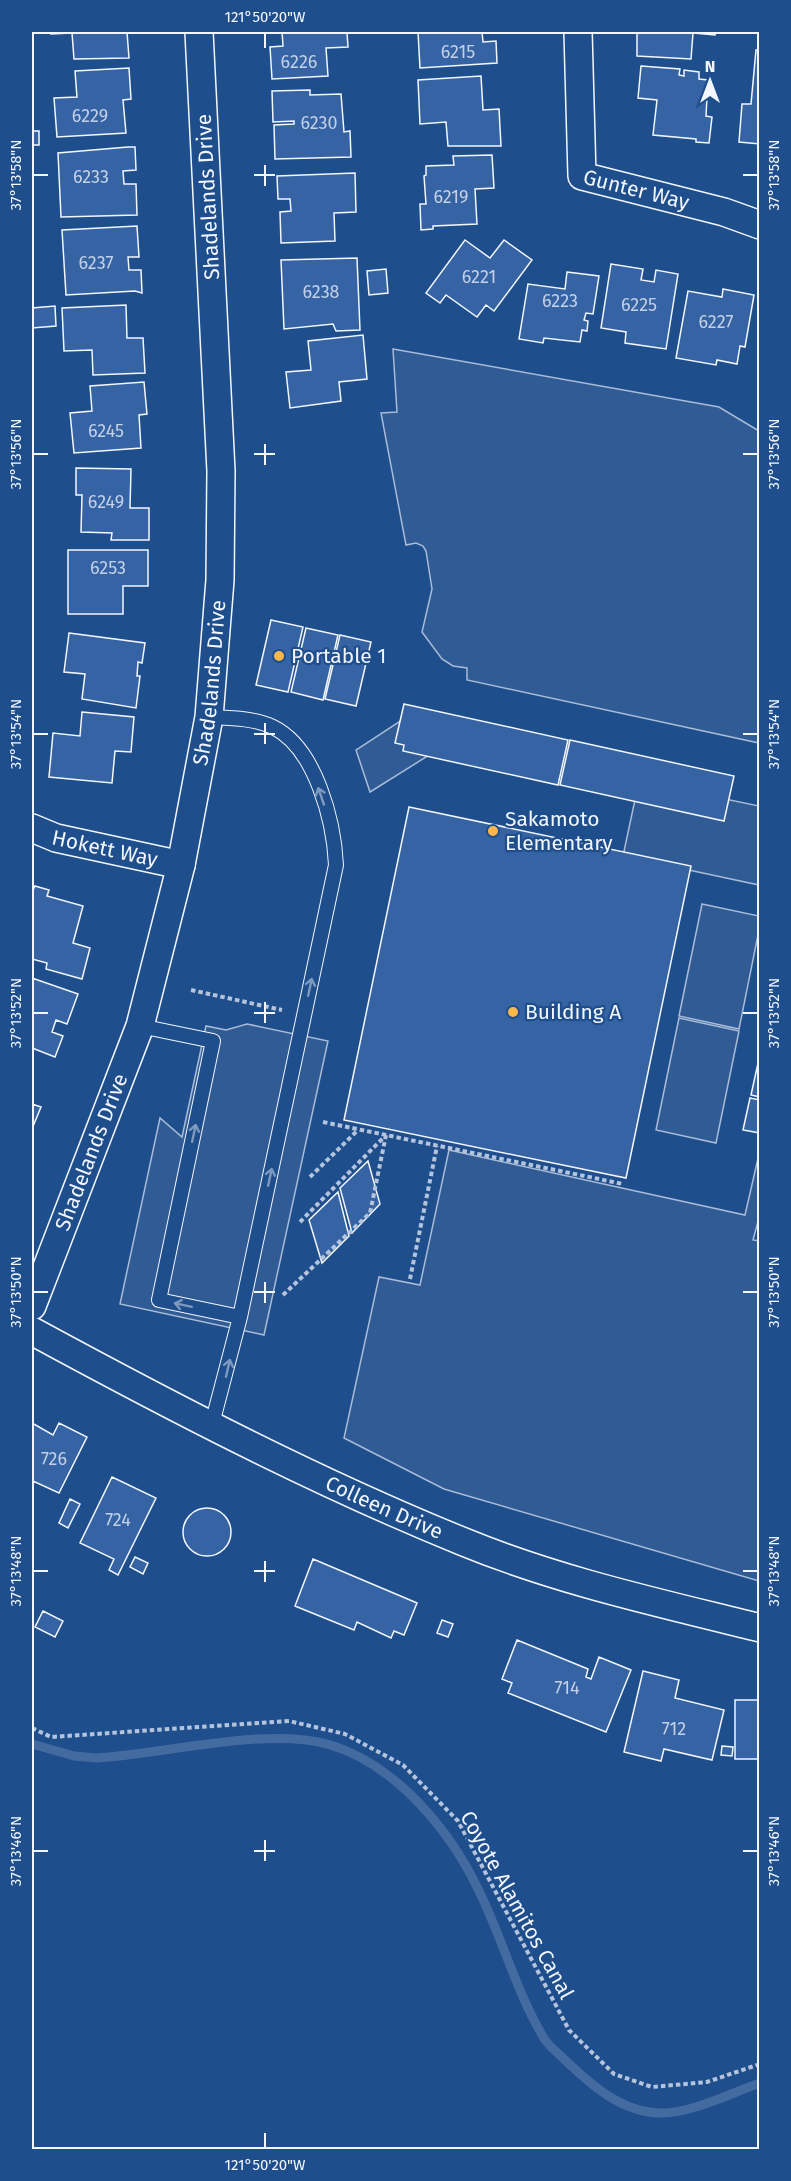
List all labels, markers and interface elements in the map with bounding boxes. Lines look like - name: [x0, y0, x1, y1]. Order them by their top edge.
- text: 121°50'20"W: [225, 8, 306, 26]
- house number: 6215: [441, 41, 475, 63]
- house number: 6226: [281, 51, 317, 73]
- north arrow: [680, 51, 740, 111]
- text: N: [705, 57, 715, 76]
- house number: 6229: [72, 105, 108, 127]
- house number: 6230: [300, 112, 338, 134]
- street label: Shadelands Drive: [191, 113, 225, 281]
- text: 37°13'58"N: [7, 139, 25, 211]
- text: 37°13'58"N: [765, 139, 783, 211]
- street label: Gunter Way: [580, 164, 693, 216]
- house number: 6233: [73, 166, 109, 188]
- house number: 6219: [433, 186, 469, 208]
- house number: 6237: [78, 252, 114, 274]
- house number: 6221: [462, 266, 496, 288]
- house number: 6238: [302, 281, 340, 303]
- house number: 6223: [542, 290, 578, 312]
- house number: 6225: [621, 294, 657, 316]
- house number: 6227: [698, 311, 734, 333]
- text: 37°13'56"N: [7, 419, 25, 489]
- text: 37°13'56"N: [765, 419, 783, 489]
- house number: 6245: [88, 420, 124, 442]
- house number: 6249: [88, 491, 124, 513]
- house number: 6253: [90, 557, 126, 579]
- street label: Shadelands Drive: [187, 599, 231, 768]
- place label: Portable 1: [291, 643, 386, 669]
- marker: Portable 1: [272, 649, 286, 663]
- text: 37°13'54"N: [7, 699, 25, 769]
- text: 37°13'54"N: [765, 699, 783, 769]
- one-way arrow: [315, 787, 326, 806]
- place label: Sakamoto Elementary: [505, 806, 613, 856]
- street label: Hokett Way: [50, 824, 161, 873]
- marker: Sakamoto Elementary: [486, 824, 500, 838]
- one-way arrow: [305, 977, 316, 997]
- text: 37°13'52"N: [7, 978, 25, 1048]
- text: 37°13'52"N: [765, 978, 783, 1048]
- place label: Building A: [525, 999, 621, 1025]
- marker: Building A: [506, 1005, 520, 1019]
- street label: Shadelands Drive: [49, 1070, 133, 1234]
- one-way arrow: [189, 1124, 200, 1143]
- one-way arrow: [264, 1168, 276, 1187]
- text: 37°13'50"N: [7, 1256, 25, 1328]
- text: 37°13'50"N: [765, 1256, 783, 1328]
- one-way arrow: [173, 1299, 193, 1310]
- one-way arrow: [222, 1359, 234, 1378]
- house number: 726: [41, 1448, 67, 1470]
- street label: Colleen Drive: [321, 1470, 447, 1545]
- house number: 724: [105, 1509, 131, 1531]
- text: 37°13'48"N: [7, 1536, 25, 1606]
- text: 37°13'48"N: [765, 1536, 783, 1606]
- house number: 714: [554, 1677, 580, 1699]
- house number: 712: [662, 1718, 686, 1740]
- street label: Coyote Alamitos Canal: [454, 1806, 580, 2004]
- text: 37°13'46"N: [7, 1816, 25, 1886]
- text: 37°13'46"N: [765, 1816, 783, 1886]
- text: 121°50'20"W: [225, 2156, 306, 2174]

